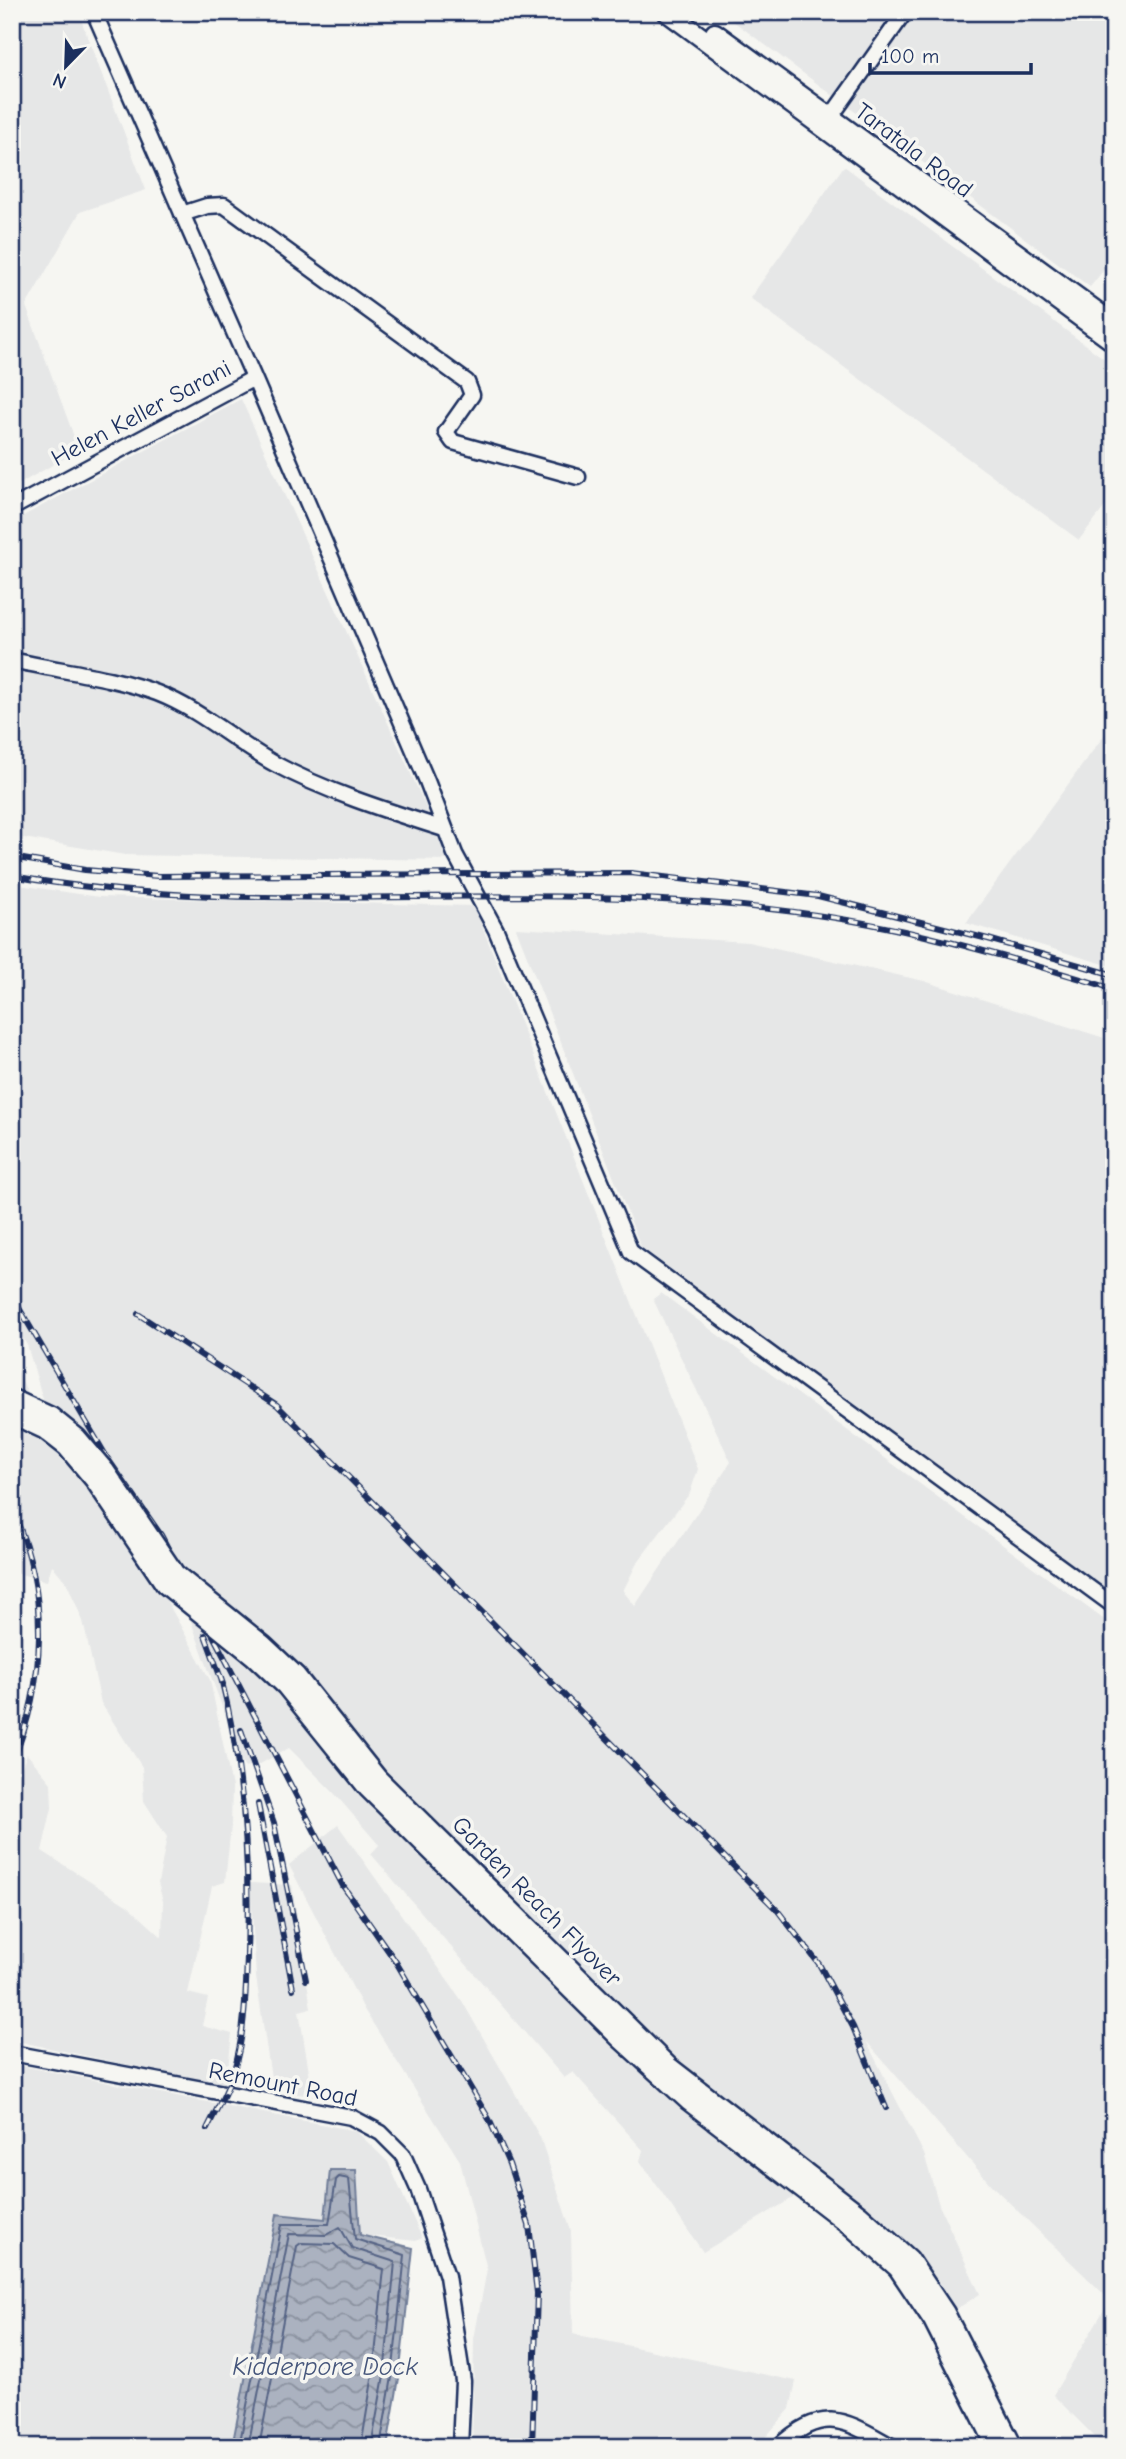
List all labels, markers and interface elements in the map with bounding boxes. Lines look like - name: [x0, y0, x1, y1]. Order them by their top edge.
- north arrow: [32, 32, 102, 102]
- scale bar: [870, 32, 1032, 76]
- text: 100 m: [881, 44, 939, 68]
- text: N: [50, 68, 70, 93]
- street label: Taratala Road: [850, 97, 978, 203]
- street label: Helen Keller Sarani: [46, 354, 236, 472]
- street label: Garden Reach Flyover: [446, 1810, 628, 1992]
- street label: Remount Road: [206, 2056, 360, 2112]
- water label: Kidderpore Dock: [232, 2352, 418, 2382]

